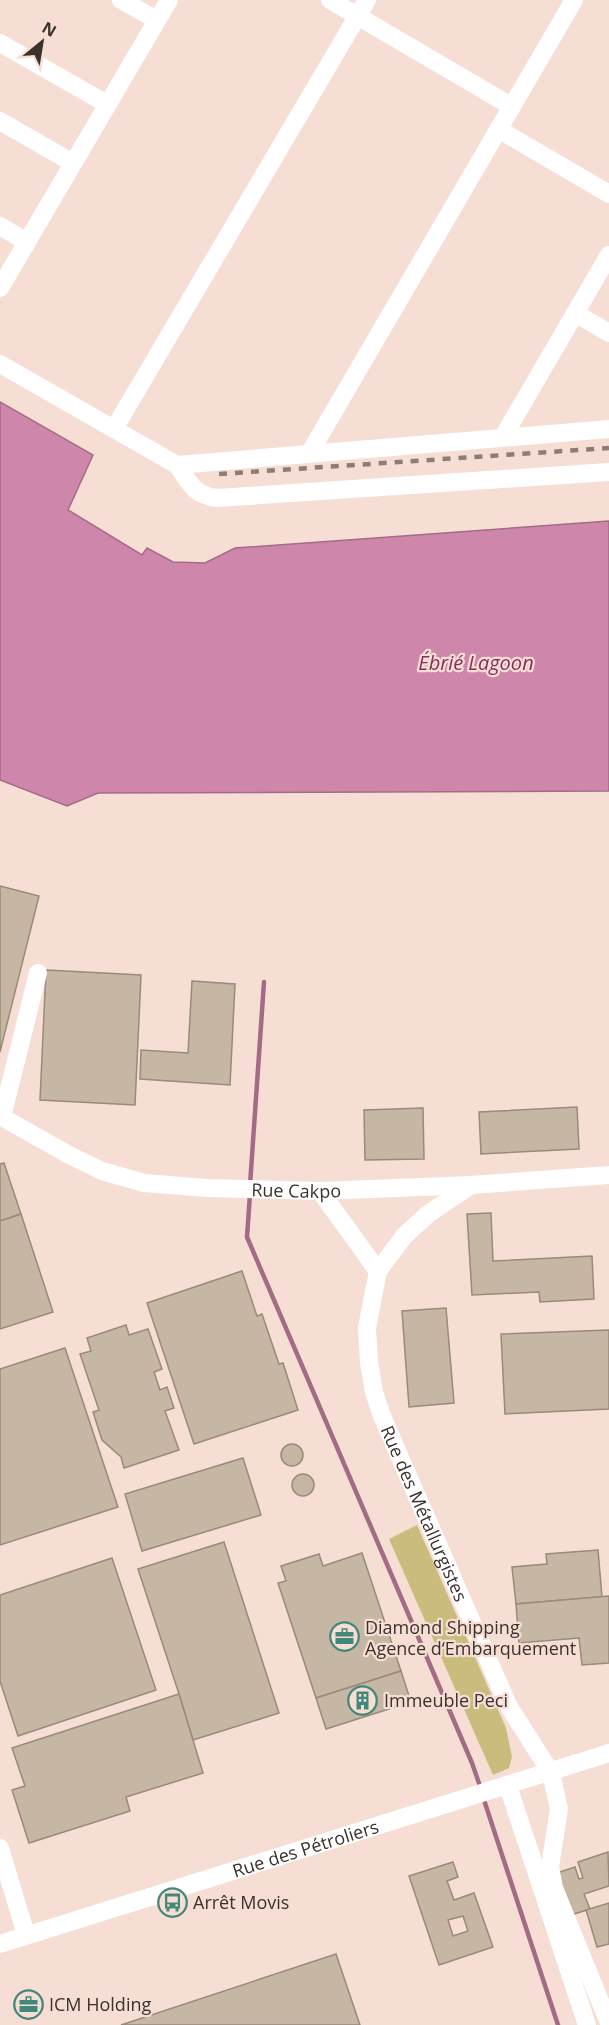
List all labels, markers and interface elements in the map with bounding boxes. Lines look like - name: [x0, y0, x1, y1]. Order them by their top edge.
- north arrow: [12, 12, 72, 72]
- text: N: [38, 16, 61, 42]
- water label: Ébrié Lagoon: [418, 649, 534, 676]
- street label: Rue Cakpo: [251, 1177, 341, 1203]
- street label: Rue des Métallurgistes: [376, 1422, 473, 1605]
- place label: Diamond Shipping Agence d‘Embarquement: [365, 1615, 576, 1660]
- office icon: Diamond Shipping Agence d‘Embarquement: [328, 1621, 360, 1653]
- building icon: Immeuble Peci: [347, 1684, 379, 1716]
- place label: Immeuble Peci: [384, 1688, 508, 1712]
- street label: Rue des Pétroliers: [229, 1814, 381, 1882]
- bus stop icon: Arrêt Movis: [156, 1886, 188, 1918]
- place label: Arrêt Movis: [193, 1890, 289, 1914]
- office icon: ICM Holding: [12, 1988, 44, 2020]
- place label: ICM Holding: [49, 1992, 151, 2016]

